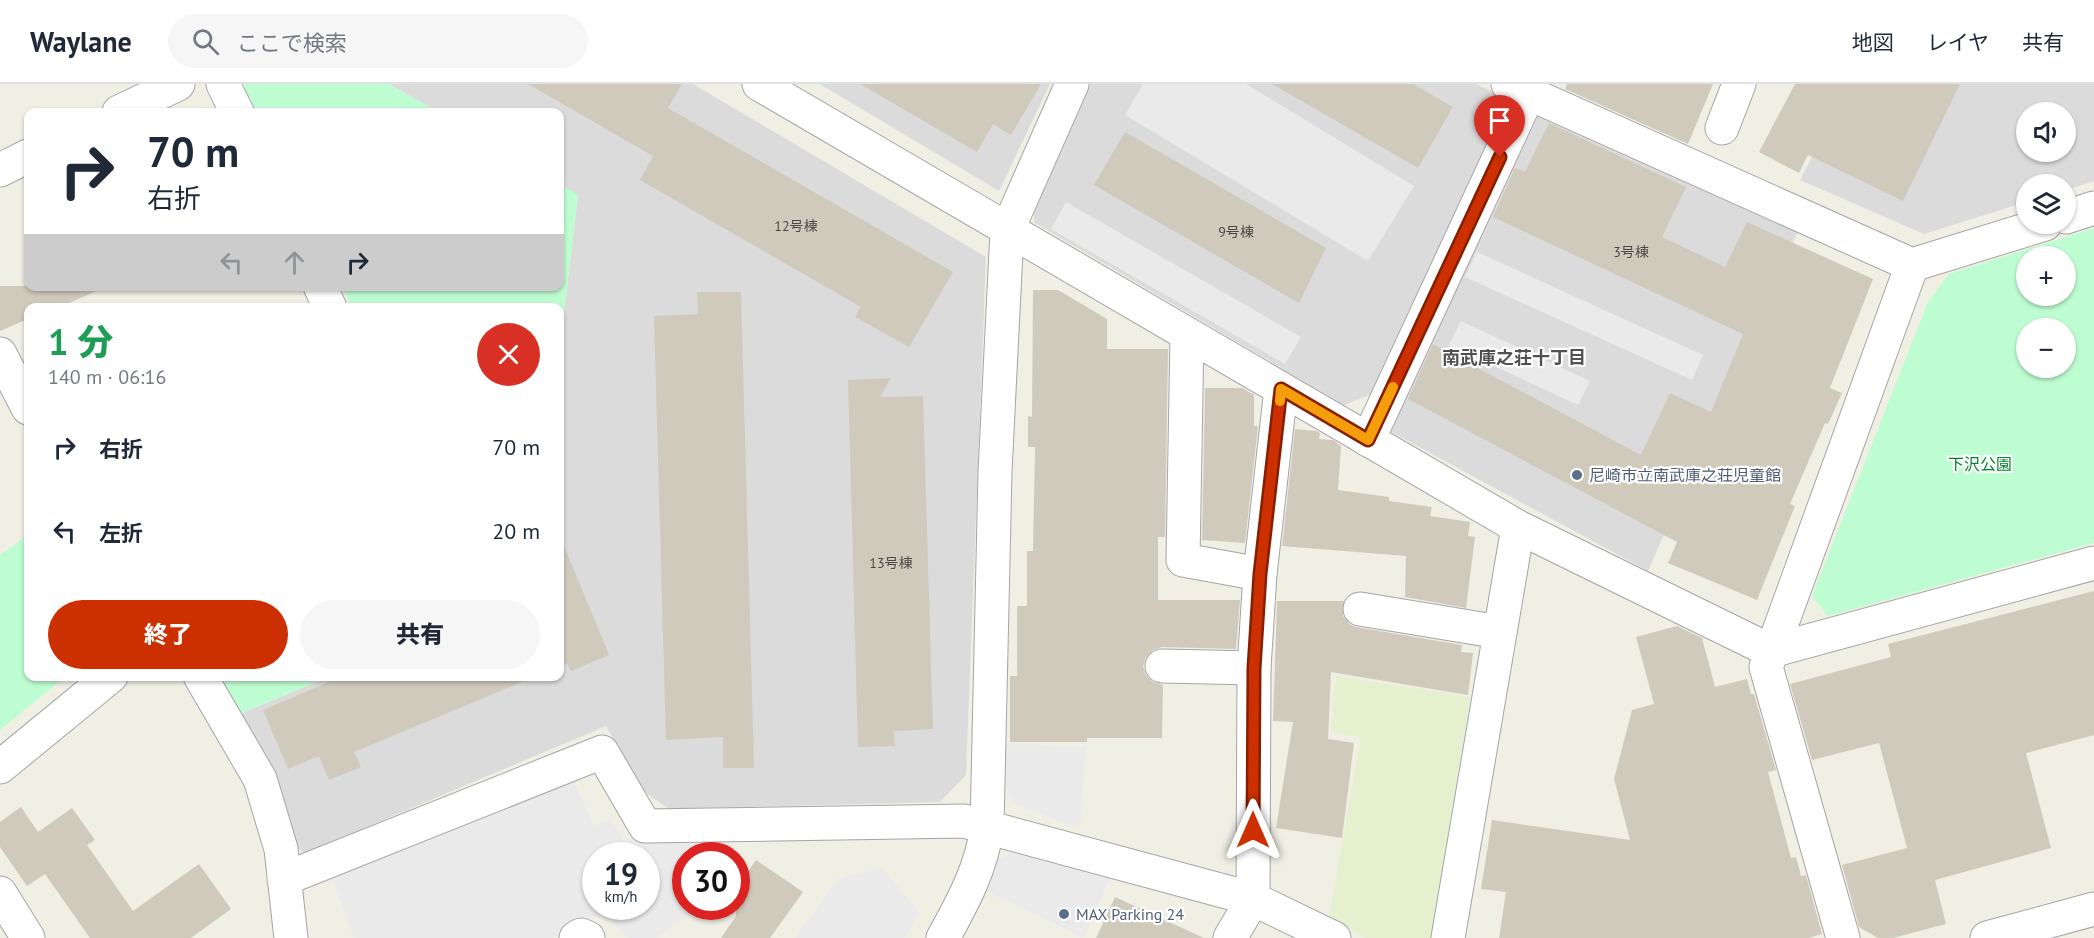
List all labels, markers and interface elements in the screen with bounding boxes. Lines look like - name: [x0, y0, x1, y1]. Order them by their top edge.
- search box: [168, 14, 588, 68]
- text: Waylane: [30, 23, 132, 60]
- icon: search: [189, 25, 222, 58]
- text: ここで検索: [237, 29, 347, 57]
- text: 地図: [1852, 29, 1894, 56]
- text: レイヤ: [1927, 29, 1989, 56]
- text: 共有: [2022, 29, 2064, 56]
- pin: [1474, 95, 1525, 157]
- map controls: [2016, 102, 2076, 378]
- button: sound: [2016, 102, 2076, 162]
- icon: arrive: [1483, 104, 1516, 137]
- text: 70 m: [147, 124, 239, 179]
- icon: right: [48, 132, 126, 210]
- button: layers: [2016, 174, 2076, 234]
- text: 右折: [147, 181, 201, 215]
- house number: 12号棟: [774, 217, 818, 235]
- house number: 9号棟: [1218, 223, 1254, 241]
- house number: 3号棟: [1613, 243, 1649, 261]
- icon: left: [215, 246, 248, 279]
- icon: ahead: [278, 246, 311, 279]
- icon: right: [341, 246, 374, 279]
- button: +: [2016, 246, 2076, 306]
- text: 1 分: [48, 318, 114, 365]
- button: −: [2016, 318, 2076, 378]
- button: close: [477, 323, 540, 386]
- district label: 南武庫之荘十丁目: [1442, 346, 1586, 369]
- text: 140 m · 06:16: [48, 364, 166, 390]
- icon: right: [48, 431, 81, 464]
- text: 70 m: [492, 433, 540, 461]
- text: 右折: [99, 435, 143, 463]
- park label: 下沢公園: [1948, 454, 2012, 474]
- place label: 尼崎市立南武庫之荘児童館: [1589, 465, 1781, 485]
- marker: 尼崎市立南武庫之荘児童館: [1570, 468, 1584, 482]
- icon: left: [48, 515, 81, 548]
- text: 20 m: [492, 517, 540, 545]
- text: 左折: [99, 519, 143, 547]
- house number: 13号棟: [869, 554, 913, 572]
- button: 終了: [48, 600, 288, 669]
- button: 共有: [300, 600, 540, 669]
- position arrow: [1221, 798, 1285, 862]
- speed limit sign: 30: [672, 842, 750, 920]
- text: 19: [604, 854, 638, 893]
- text: km/h: [605, 887, 637, 906]
- place label: MAX Parking 24: [1076, 904, 1184, 924]
- marker: MAX Parking 24: [1057, 907, 1071, 921]

